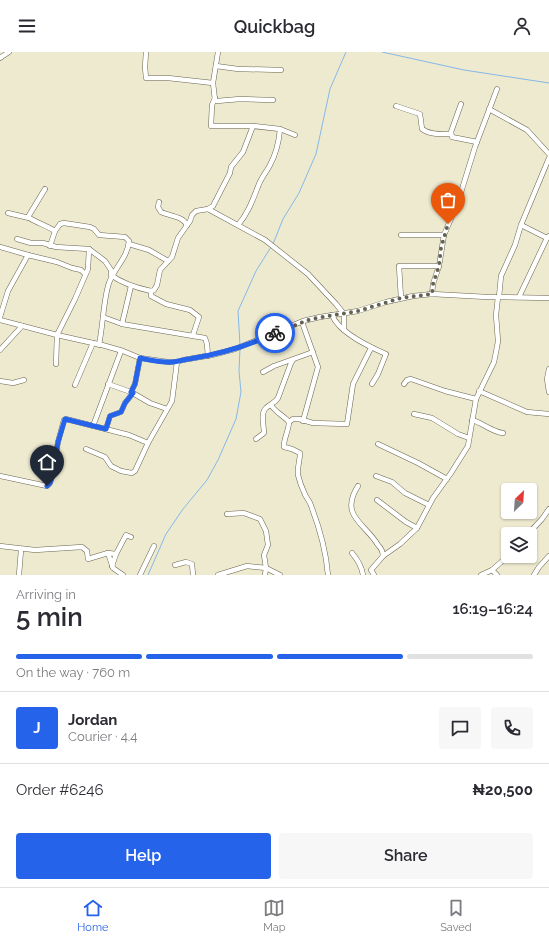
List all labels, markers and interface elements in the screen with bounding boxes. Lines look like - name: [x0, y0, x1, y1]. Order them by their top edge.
- icon: menu: [16, 15, 38, 37]
- icon: person: [511, 15, 533, 37]
- text: Quickbag: [234, 16, 315, 37]
- pin: [431, 183, 465, 224]
- icon: bag: [437, 189, 459, 211]
- courier: [255, 313, 295, 353]
- icon: bike: [264, 322, 286, 344]
- pin: [30, 445, 64, 486]
- icon: home: [36, 451, 58, 473]
- north arrow: [501, 483, 537, 519]
- map controls: [501, 483, 537, 563]
- button: layers: [501, 527, 537, 563]
- text: Arriving in: [16, 587, 76, 602]
- text: 16:19–16:24: [452, 600, 533, 618]
- text: 5 min: [16, 602, 83, 632]
- text: On the way · 760 m: [16, 665, 130, 680]
- button: chat: [439, 707, 481, 749]
- button: phone: [491, 707, 533, 749]
- text: Jordan: [68, 711, 117, 729]
- text: J: [33, 719, 41, 737]
- text: Courier · 4.4: [68, 729, 137, 744]
- text: Order #6246: [16, 781, 103, 799]
- text: ₦20,500: [472, 781, 533, 799]
- button: Help: [16, 833, 271, 879]
- button: Share: [279, 833, 533, 879]
- tab: Home: [77, 897, 108, 934]
- tab: Map: [263, 897, 286, 934]
- tab: Saved: [440, 897, 472, 934]

